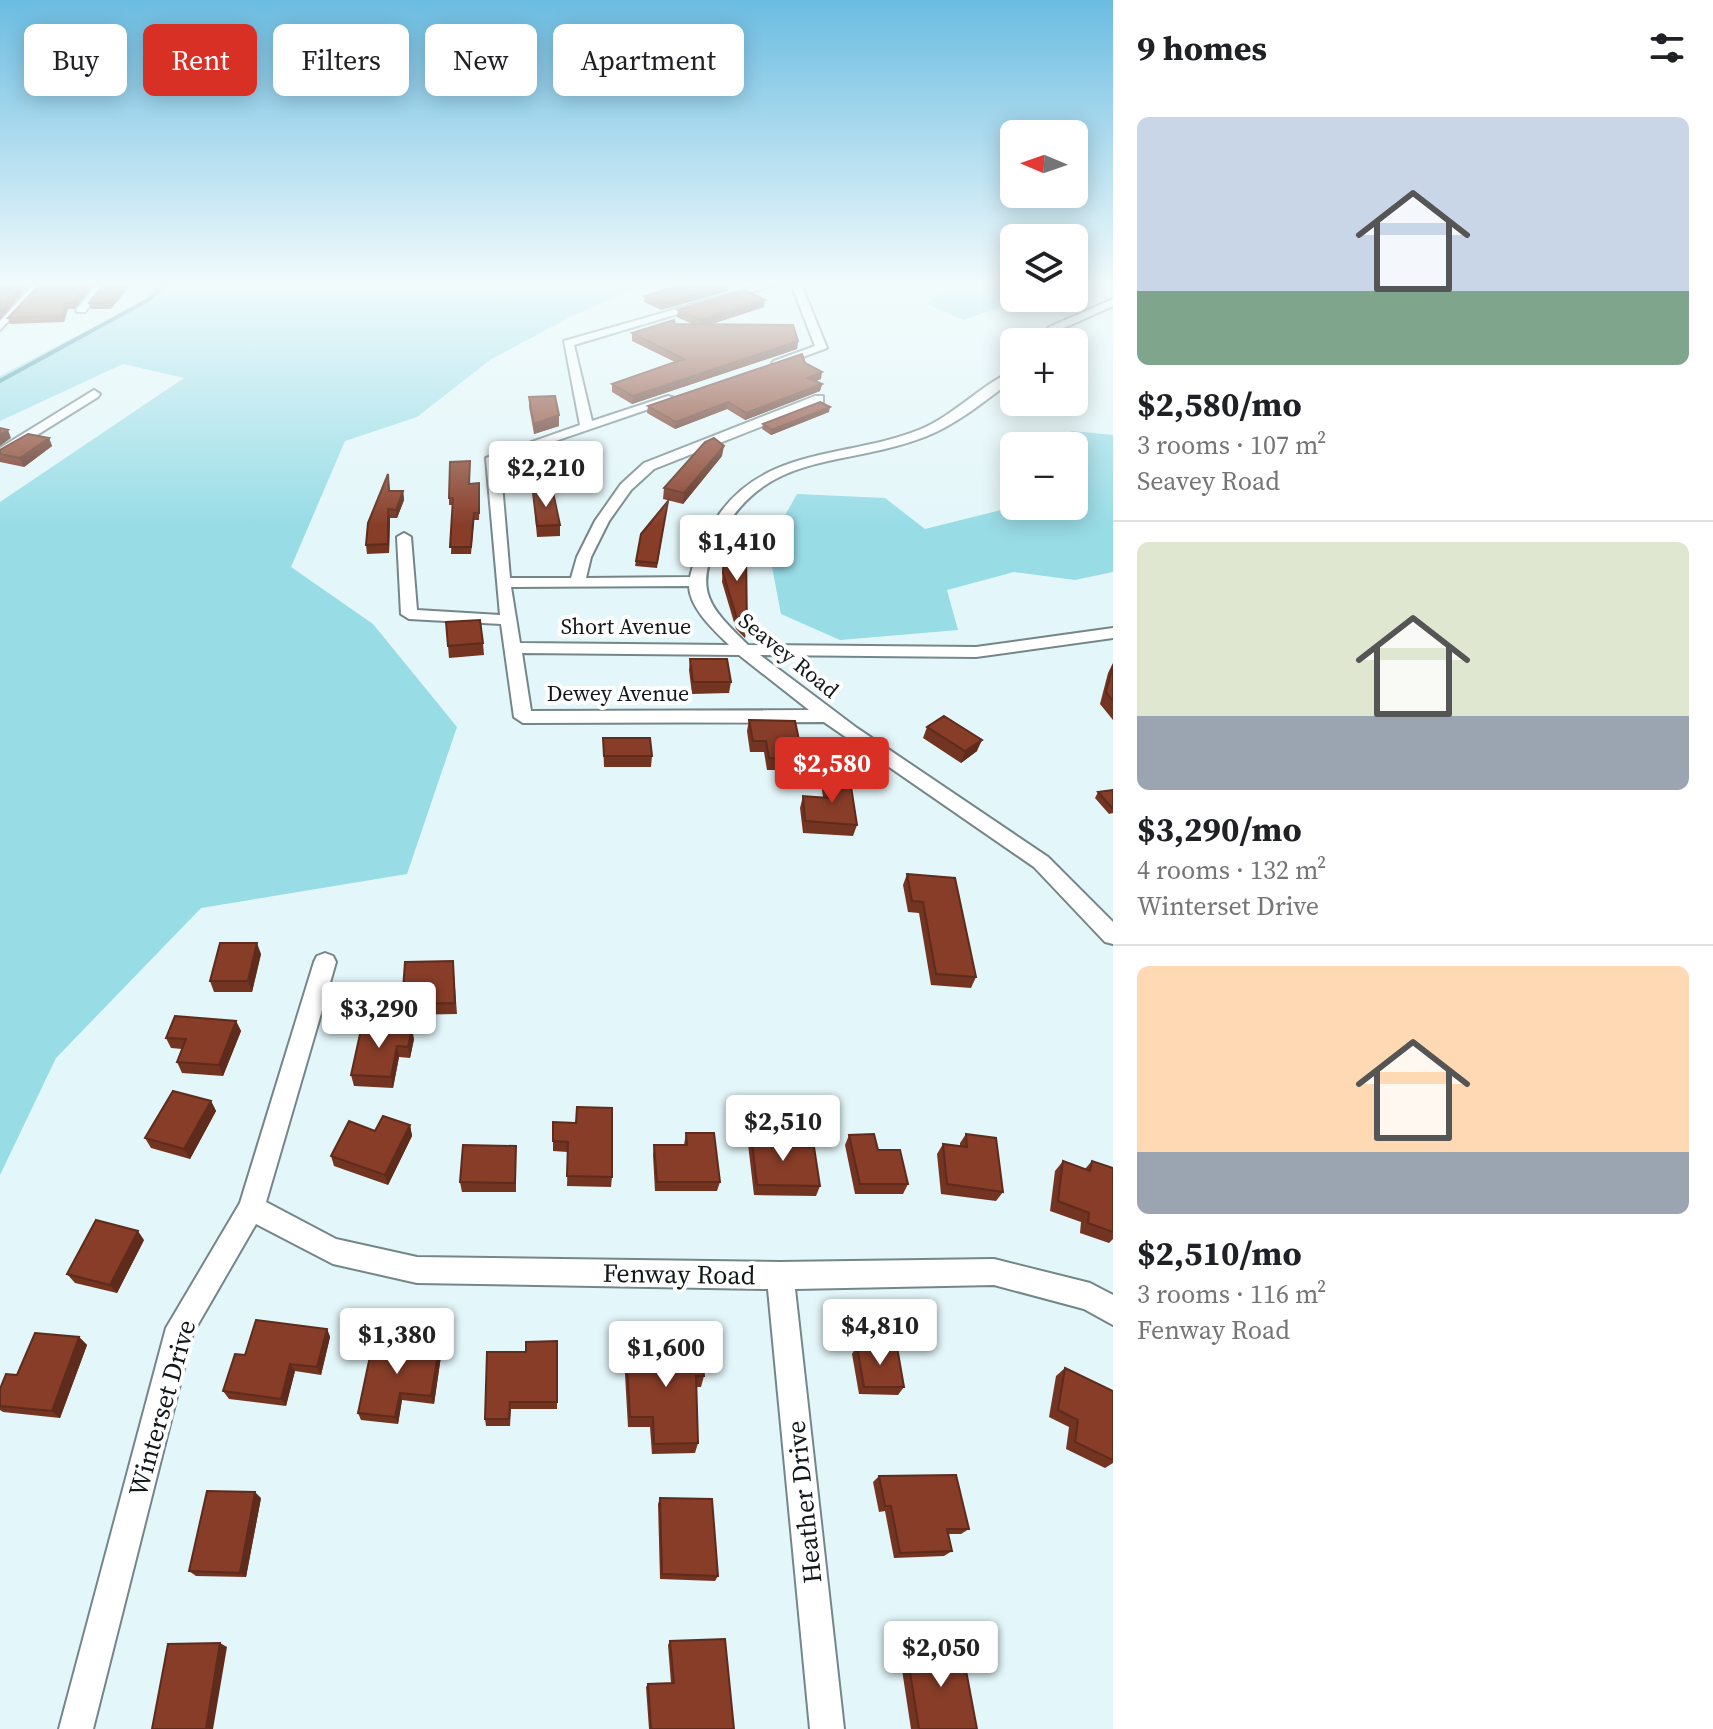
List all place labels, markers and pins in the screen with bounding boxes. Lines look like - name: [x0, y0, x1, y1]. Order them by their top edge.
- pin: $2,210: [481, 441, 611, 509]
- pin: $1,410: [672, 515, 802, 583]
- pin: $2,580: [767, 737, 897, 805]
- pin: $3,290: [314, 982, 444, 1050]
- pin: $2,510: [718, 1095, 848, 1163]
- pin: $4,810: [815, 1299, 945, 1367]
- pin: $1,380: [332, 1308, 462, 1376]
- pin: $1,600: [601, 1321, 731, 1389]
- pin: $2,050: [876, 1621, 1006, 1689]

